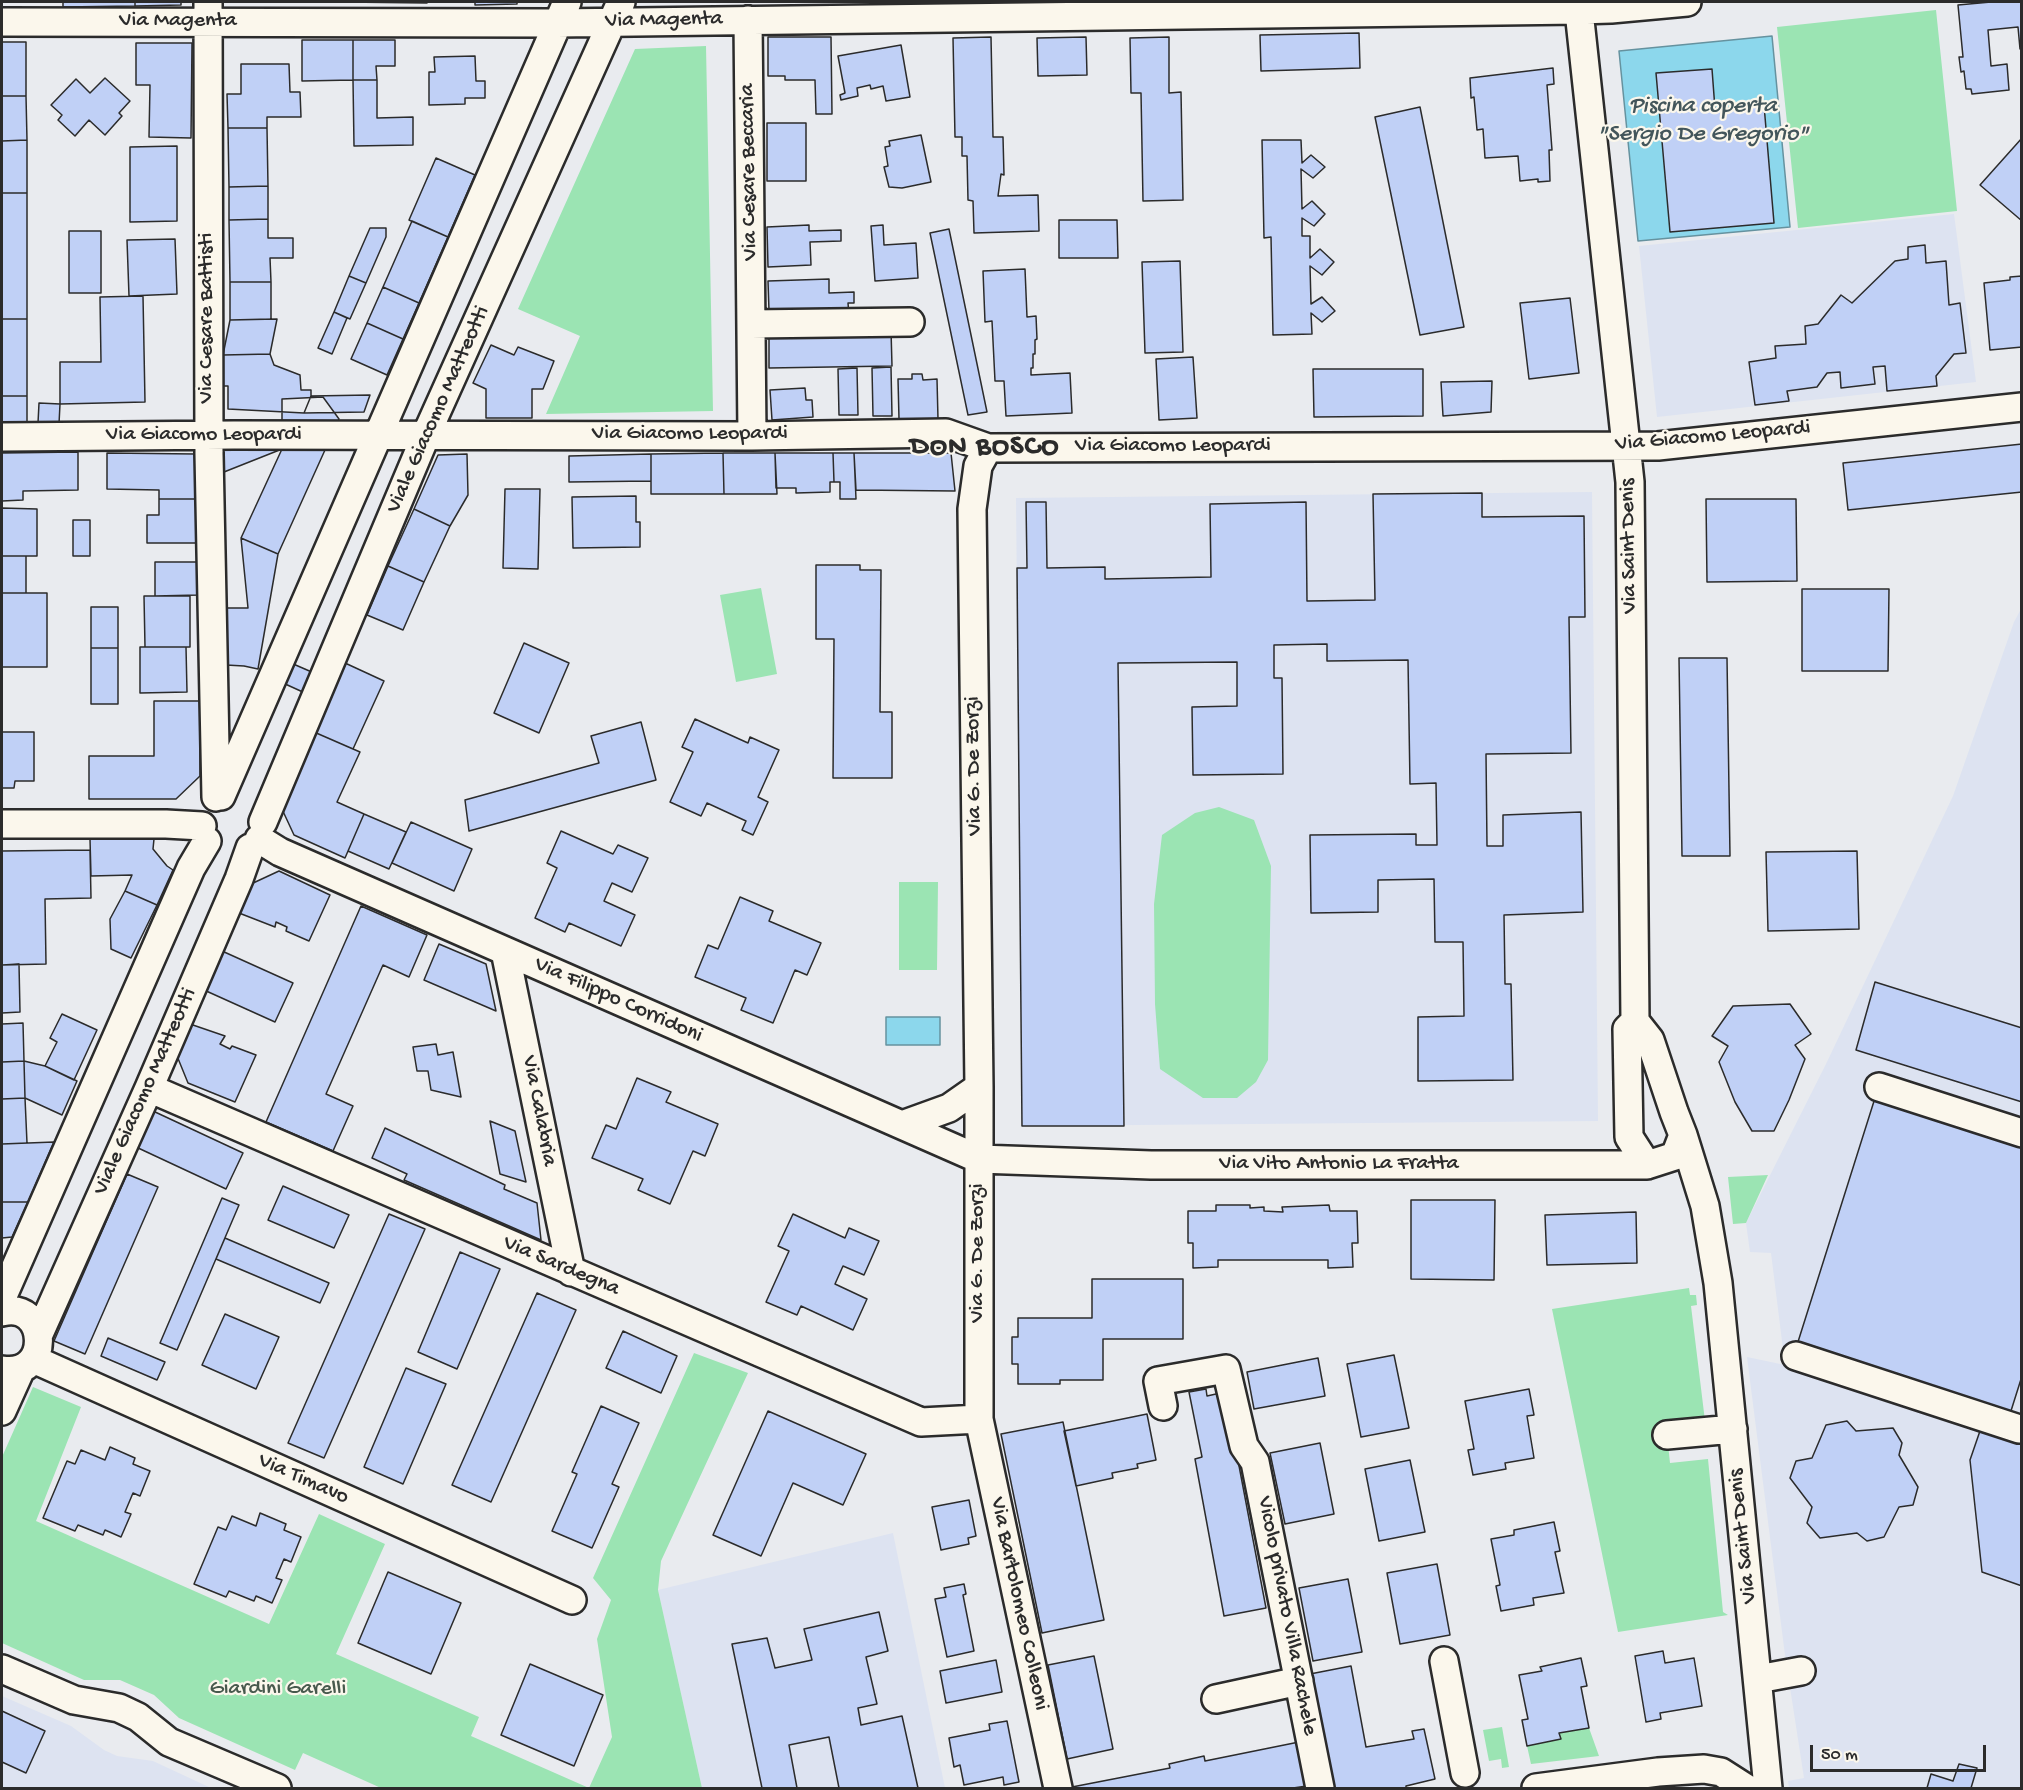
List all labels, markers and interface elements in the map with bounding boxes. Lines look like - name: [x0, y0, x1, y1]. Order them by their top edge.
- street label: Via Magenta: [605, 7, 723, 35]
- street label: Via Magenta: [119, 9, 237, 35]
- street label: Via Cesare Beccaria: [735, 83, 765, 261]
- water label: Piscina coperta "Sergio De Gregorio": [1598, 93, 1808, 149]
- street label: Via Cesare Battisti: [195, 233, 221, 403]
- street label: Viale Giacomo Matteotti: [381, 303, 497, 517]
- street label: Via Giacomo Leopardi: [1614, 415, 1812, 459]
- street label: Via Giacomo Leopardi: [592, 422, 788, 448]
- street label: Via Giacomo Leopardi: [106, 423, 302, 449]
- district label: DON BOSCO: [910, 432, 1060, 466]
- street label: Via Giacomo Leopardi: [1075, 434, 1271, 460]
- street label: Via Saint Denis: [1616, 478, 1644, 614]
- street label: Via G. De Zorzi: [961, 696, 989, 836]
- street label: Via Filippo Corridoni: [530, 952, 706, 1050]
- street label: Viale Giacomo Matteotti: [88, 985, 204, 1199]
- street label: Via Calabria: [514, 1054, 562, 1168]
- street label: Via Vito Antonio La Fratta: [1219, 1152, 1459, 1178]
- street label: Via G. De Zorzi: [966, 1183, 992, 1323]
- street label: Via Sardegna: [499, 1231, 623, 1303]
- street label: Via Timavo: [253, 1448, 353, 1512]
- street label: Via Saint Denis: [1724, 1467, 1764, 1605]
- street label: Vicolo privato Villa Rachele: [1250, 1494, 1322, 1738]
- street label: Via Bartolomeo Colleoni: [983, 1495, 1053, 1713]
- park label: Giardini Garelli: [210, 1677, 346, 1703]
- scale bar: [1813, 1733, 1988, 1771]
- text: 50 m: [1821, 1745, 1858, 1766]

